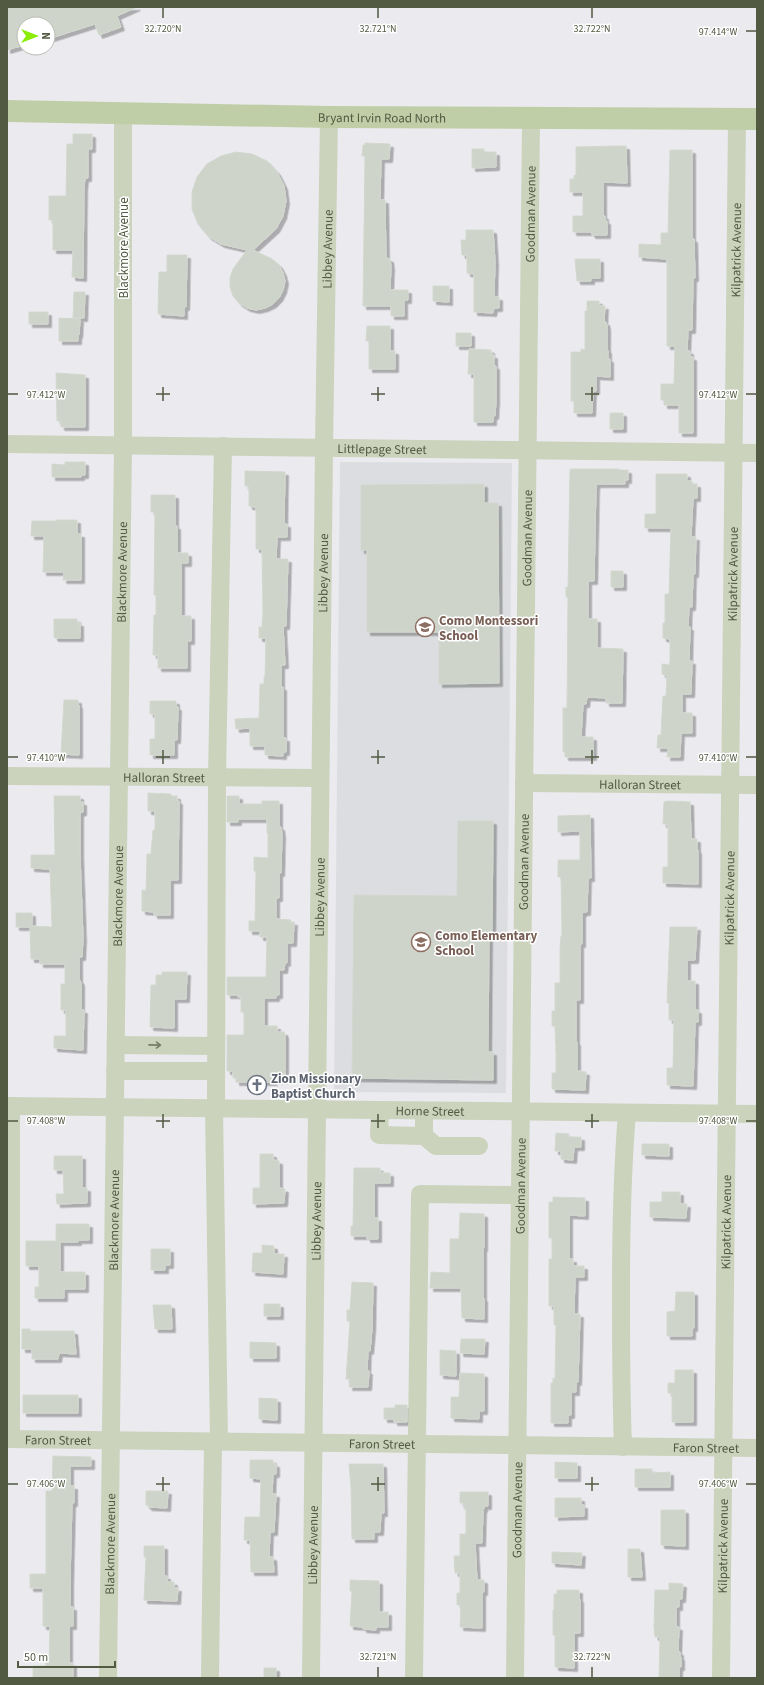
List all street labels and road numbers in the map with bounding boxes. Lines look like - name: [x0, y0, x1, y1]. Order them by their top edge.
- street label: Bryant Irvin Road North: [318, 109, 446, 128]
- street label: Goodman Avenue: [522, 166, 541, 262]
- street label: Blackmore Avenue: [115, 197, 133, 299]
- street label: Kilpatrick Avenue: [727, 203, 746, 298]
- street label: Libbey Avenue: [318, 209, 338, 289]
- street label: Littlepage Street: [337, 440, 427, 459]
- street label: Goodman Avenue: [518, 490, 537, 586]
- street label: Blackmore Avenue: [113, 521, 132, 623]
- street label: Kilpatrick Avenue: [724, 527, 743, 622]
- street label: Libbey Avenue: [314, 533, 333, 613]
- street label: Halloran Street: [123, 769, 206, 787]
- street label: Halloran Street: [599, 776, 682, 794]
- street label: Goodman Avenue: [515, 814, 534, 910]
- street label: Blackmore Avenue: [109, 845, 128, 947]
- street label: Kilpatrick Avenue: [721, 851, 739, 945]
- street label: Libbey Avenue: [311, 857, 330, 937]
- street label: Horne Street: [395, 1102, 465, 1121]
- street label: Goodman Avenue: [512, 1138, 531, 1234]
- street label: Blackmore Avenue: [105, 1169, 124, 1271]
- street label: Kilpatrick Avenue: [717, 1175, 736, 1269]
- street label: Libbey Avenue: [307, 1181, 326, 1261]
- street label: Faron Street: [25, 1431, 92, 1450]
- street label: Faron Street: [349, 1435, 416, 1454]
- street label: Faron Street: [673, 1439, 740, 1458]
- street label: Goodman Avenue: [508, 1462, 527, 1558]
- street label: Blackmore Avenue: [101, 1493, 120, 1595]
- street label: Kilpatrick Avenue: [714, 1499, 733, 1593]
- street label: Libbey Avenue: [304, 1505, 323, 1585]

